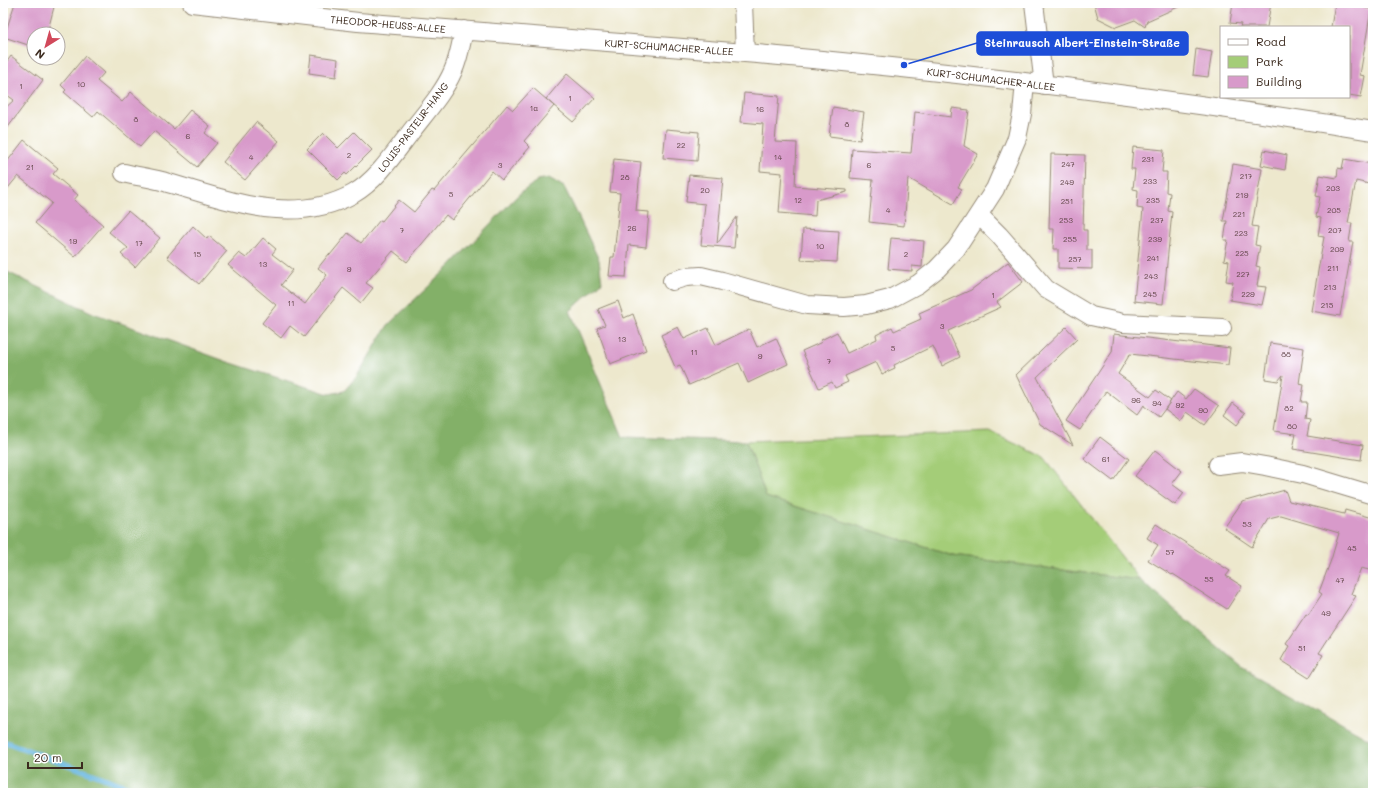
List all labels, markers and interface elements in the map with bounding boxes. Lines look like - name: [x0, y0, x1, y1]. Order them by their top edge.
- street label: THEODOR-HEUSS-ALLEE: [330, 12, 446, 36]
- north arrow: [26, 26, 66, 66]
- legend: [1220, 26, 1350, 98]
- callout: Steinrausch Albert-Einstein-Straße: [977, 32, 1188, 55]
- text: Road: [1256, 33, 1286, 49]
- text: Steinrausch Albert-Einstein-Straße: [984, 35, 1180, 50]
- street label: KURT-SCHUMACHER-ALLEE: [604, 36, 734, 59]
- text: N: [32, 46, 48, 63]
- text: Park: [1256, 53, 1283, 69]
- street label: KURT-SCHUMACHER-ALLEE: [926, 64, 1056, 94]
- text: Building: [1256, 73, 1302, 89]
- house number: 10: [77, 79, 85, 89]
- street label: LOUIS-PASTEUR-HANG: [374, 79, 452, 175]
- house number: 1: [19, 81, 23, 91]
- house number: 1: [568, 93, 572, 103]
- house number: 1a: [530, 103, 538, 113]
- house number: 16: [756, 104, 764, 114]
- house number: 8: [134, 114, 139, 124]
- house number: 8: [845, 119, 850, 129]
- house number: 6: [186, 131, 191, 141]
- house number: 22: [677, 140, 685, 150]
- house number: 2: [347, 150, 351, 160]
- house number: 4: [249, 152, 254, 162]
- house number: 14: [774, 152, 782, 162]
- house number: 231: [1142, 154, 1154, 164]
- house number: 247: [1061, 159, 1075, 169]
- house number: 3: [498, 160, 503, 170]
- house number: 6: [867, 160, 872, 170]
- house number: 21: [26, 162, 34, 172]
- house number: 217: [1240, 171, 1253, 181]
- house number: 28: [620, 172, 630, 182]
- house number: 233: [1143, 176, 1157, 186]
- house number: 249: [1060, 177, 1074, 187]
- house number: 203: [1326, 183, 1340, 193]
- house number: 20: [700, 185, 710, 195]
- house number: 5: [449, 189, 454, 199]
- house number: 219: [1236, 190, 1249, 200]
- house number: 12: [794, 195, 802, 205]
- house number: 235: [1146, 195, 1160, 205]
- house number: 251: [1061, 196, 1073, 206]
- house number: 4: [886, 205, 891, 215]
- house number: 205: [1327, 205, 1341, 215]
- house number: 221: [1233, 209, 1245, 219]
- house number: 253: [1059, 215, 1073, 225]
- house number: 237: [1150, 215, 1164, 225]
- house number: 26: [627, 223, 637, 233]
- house number: 7: [400, 225, 405, 235]
- house number: 207: [1328, 225, 1342, 235]
- house number: 223: [1234, 228, 1248, 238]
- house number: 255: [1063, 234, 1077, 244]
- house number: 239: [1148, 234, 1162, 244]
- house number: 19: [69, 236, 77, 246]
- house number: 17: [135, 238, 144, 248]
- house number: 10: [816, 241, 824, 251]
- house number: 209: [1330, 244, 1344, 254]
- house number: 225: [1235, 248, 1249, 258]
- house number: 15: [193, 249, 201, 259]
- house number: 2: [904, 249, 908, 259]
- house number: 241: [1147, 253, 1159, 263]
- house number: 257: [1068, 254, 1082, 264]
- house number: 13: [259, 259, 267, 269]
- house number: 211: [1327, 263, 1339, 273]
- house number: 9: [347, 264, 352, 274]
- house number: 227: [1236, 269, 1250, 279]
- house number: 243: [1144, 271, 1158, 281]
- house number: 213: [1324, 282, 1337, 292]
- house number: 245: [1143, 289, 1157, 299]
- house number: 229: [1241, 289, 1255, 299]
- house number: 1: [991, 290, 995, 300]
- house number: 11: [287, 298, 295, 308]
- house number: 215: [1321, 300, 1334, 310]
- house number: 3: [940, 321, 945, 331]
- house number: 13: [618, 334, 626, 344]
- house number: 5: [891, 343, 896, 353]
- house number: 11: [690, 347, 698, 357]
- house number: 88: [1281, 349, 1291, 359]
- house number: 9: [758, 351, 763, 361]
- house number: 7: [827, 356, 832, 366]
- house number: 96: [1131, 395, 1141, 405]
- house number: 94: [1152, 398, 1162, 408]
- house number: 92: [1175, 400, 1185, 410]
- house number: 82: [1284, 403, 1294, 413]
- house number: 90: [1198, 405, 1208, 415]
- house number: 80: [1287, 421, 1297, 431]
- house number: 61: [1102, 454, 1110, 464]
- house number: 53: [1242, 519, 1252, 529]
- house number: 45: [1347, 543, 1357, 553]
- house number: 57: [1165, 547, 1175, 557]
- house number: 55: [1204, 574, 1214, 584]
- house number: 47: [1335, 575, 1345, 585]
- house number: 49: [1321, 608, 1331, 618]
- house number: 51: [1298, 643, 1306, 653]
- scale bar: [28, 744, 82, 770]
- text: 20 m: [34, 749, 62, 765]

